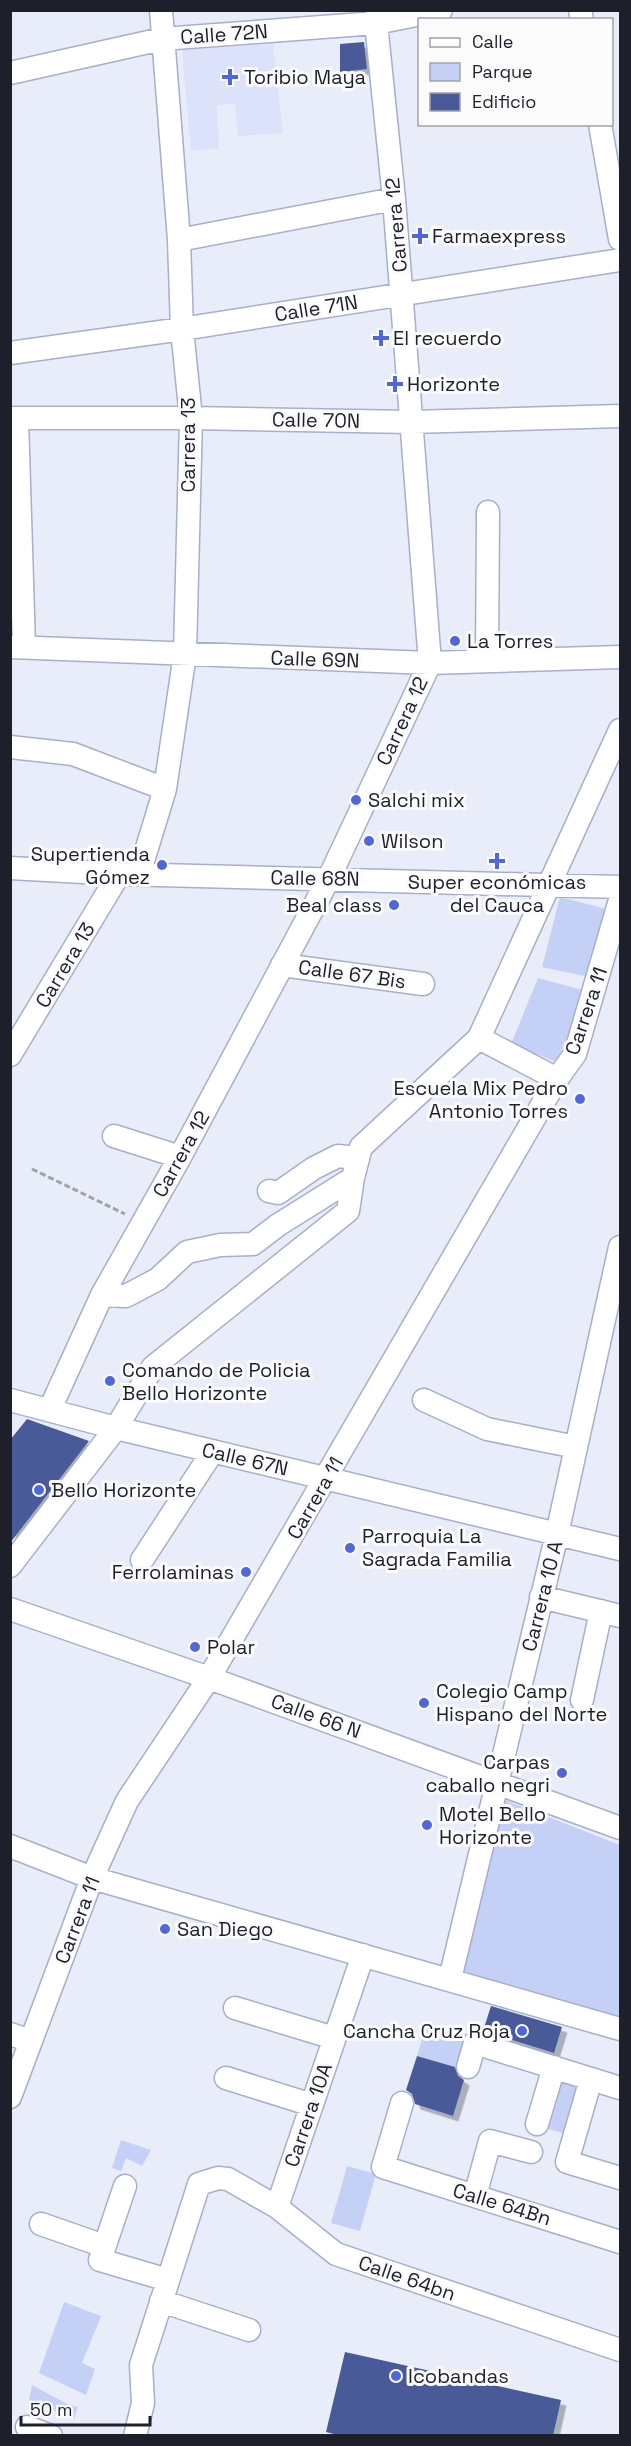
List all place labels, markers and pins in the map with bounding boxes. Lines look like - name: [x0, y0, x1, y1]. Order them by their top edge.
- place label: Toribio Maya: [244, 64, 366, 90]
- marker: Toribio Maya: [221, 68, 239, 86]
- place label: Farmaexpress: [432, 223, 566, 249]
- marker: Farmaexpress: [413, 229, 427, 243]
- place label: El recuerdo: [393, 325, 502, 351]
- marker: El recuerdo: [374, 331, 388, 345]
- place label: Horizonte: [407, 371, 500, 397]
- marker: Horizonte: [388, 377, 402, 391]
- place label: La Torres: [467, 628, 553, 654]
- marker: La Torres: [448, 634, 462, 648]
- place label: Salchi mix: [368, 787, 465, 813]
- marker: Salchi mix: [349, 793, 363, 807]
- place label: Wilson: [381, 828, 443, 854]
- marker: Wilson: [362, 834, 376, 848]
- place label: Supertienda Gómez: [31, 841, 150, 890]
- marker: Super económicas del Cauca: [490, 854, 504, 868]
- marker: Supertienda Gómez: [155, 858, 169, 872]
- place label: Super económicas del Cauca: [408, 869, 586, 918]
- place label: Beal class: [286, 892, 382, 918]
- marker: Beal class: [387, 898, 401, 912]
- place label: Escuela Mix Pedro Antonio Torres: [393, 1075, 568, 1124]
- marker: Escuela Mix Pedro Antonio Torres: [573, 1092, 587, 1106]
- place label: Comando de Policia Bello Horizonte: [122, 1357, 311, 1406]
- marker: Comando de Policia Bello Horizonte: [103, 1374, 117, 1388]
- place label: Bello Horizonte: [51, 1477, 196, 1503]
- marker: Bello Horizonte: [32, 1483, 46, 1497]
- place label: Parroquia La Sagrada Familia: [362, 1523, 512, 1572]
- marker: Parroquia La Sagrada Familia: [343, 1541, 357, 1555]
- place label: Ferrolaminas: [112, 1559, 234, 1585]
- marker: Ferrolaminas: [239, 1565, 253, 1579]
- place label: Polar: [207, 1634, 255, 1660]
- marker: Polar: [188, 1640, 202, 1654]
- place label: Colegio Camp Hispano del Norte: [436, 1678, 607, 1727]
- marker: Colegio Camp Hispano del Norte: [417, 1696, 431, 1710]
- place label: Carpas caballo negri: [425, 1749, 550, 1798]
- marker: Carpas caballo negri: [555, 1766, 569, 1780]
- place label: Motel Bello Horizonte: [439, 1801, 546, 1850]
- marker: Motel Bello Horizonte: [420, 1818, 434, 1832]
- place label: San Diego: [177, 1916, 273, 1942]
- marker: San Diego: [158, 1922, 172, 1936]
- place label: Cancha Cruz Roja: [343, 2018, 510, 2044]
- marker: Cancha Cruz Roja: [515, 2024, 529, 2038]
- place label: Icobandas: [408, 2363, 509, 2389]
- marker: Icobandas: [389, 2369, 403, 2383]

